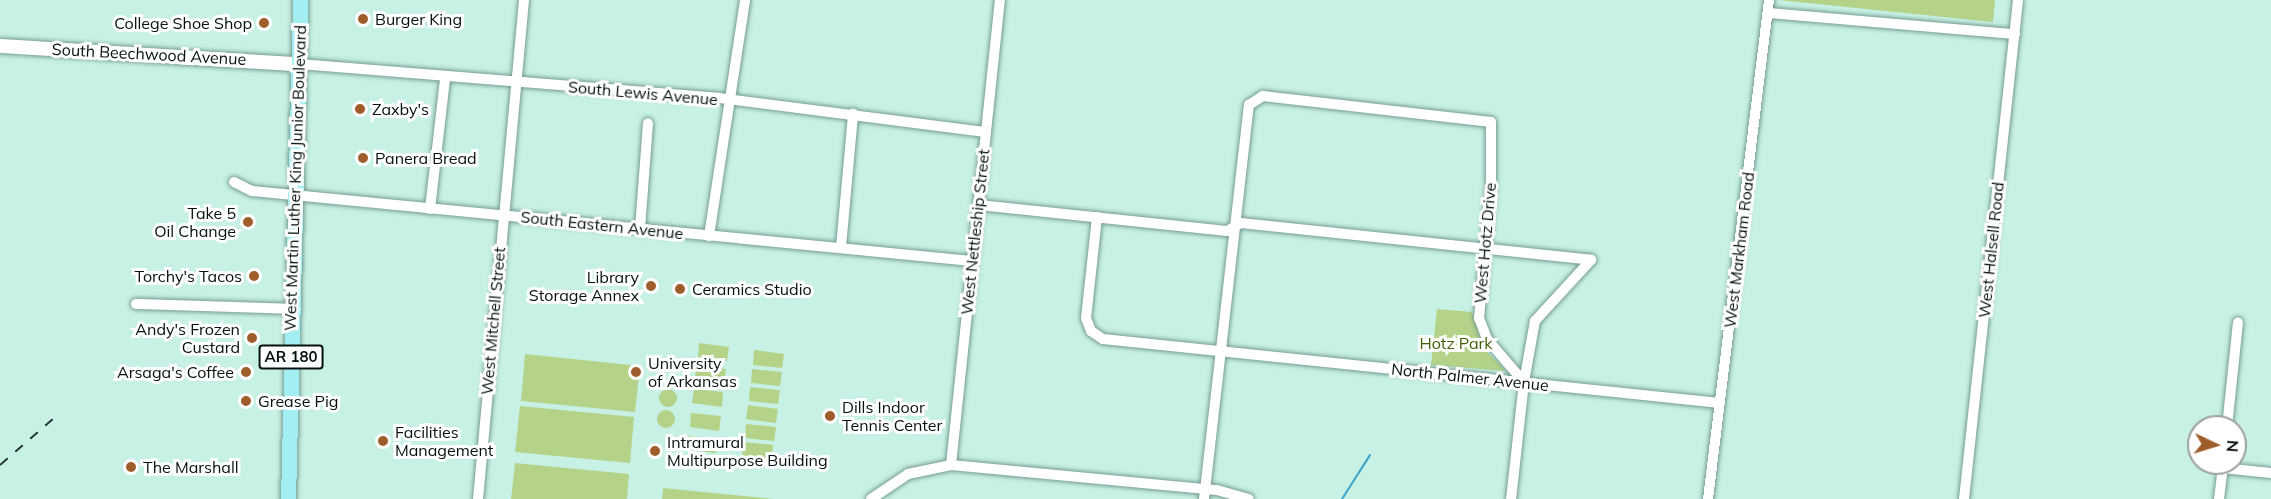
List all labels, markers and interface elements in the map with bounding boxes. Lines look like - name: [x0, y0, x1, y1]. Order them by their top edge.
- place label: Burger King: [375, 9, 462, 29]
- marker: Burger King: [356, 12, 370, 26]
- place label: College Shoe Shop: [114, 13, 252, 33]
- marker: College Shoe Shop: [257, 16, 271, 30]
- street label: West Martin Luther King Junior Boulevard: [280, 25, 310, 331]
- street label: South Beechwood Avenue: [51, 39, 247, 69]
- street label: South Lewis Avenue: [567, 77, 719, 109]
- place label: Zaxby's: [372, 99, 429, 119]
- marker: Zaxby's: [353, 102, 367, 116]
- place label: Panera Bread: [375, 148, 477, 168]
- street label: West Nettleship Street: [957, 148, 993, 316]
- marker: Panera Bread: [356, 151, 370, 165]
- street label: West Markham Road: [1720, 171, 1758, 329]
- street label: West Halsell Road: [1974, 181, 2008, 319]
- street label: West Hotz Drive: [1470, 182, 1500, 304]
- place label: Take 5 Oil Change: [154, 203, 236, 241]
- street label: South Eastern Avenue: [520, 207, 684, 243]
- marker: Take 5 Oil Change: [241, 215, 255, 229]
- street label: West Mitchell Street: [477, 246, 509, 396]
- place label: Torchy's Tacos: [134, 266, 242, 286]
- place label: Library Storage Annex: [529, 267, 639, 305]
- marker: Torchy's Tacos: [247, 269, 261, 283]
- marker: Library Storage Annex: [644, 279, 658, 293]
- place label: Ceramics Studio: [692, 279, 812, 299]
- marker: Ceramics Studio: [673, 282, 687, 296]
- place label: Andy's Frozen Custard: [135, 319, 240, 357]
- marker: Andy's Frozen Custard: [245, 331, 259, 345]
- park label: Hotz Park: [1419, 333, 1493, 353]
- road number: AR 180: [258, 345, 324, 369]
- place label: University of Arkansas: [648, 353, 737, 391]
- street label: North Palmer Avenue: [1390, 359, 1550, 395]
- place label: Arsaga's Coffee: [117, 362, 234, 382]
- marker: Arsaga's Coffee: [239, 365, 253, 379]
- marker: University of Arkansas: [629, 365, 643, 379]
- place label: Grease Pig: [258, 391, 338, 411]
- marker: Grease Pig: [239, 394, 253, 408]
- place label: Dills Indoor Tennis Center: [842, 397, 942, 435]
- marker: Dills Indoor Tennis Center: [823, 409, 837, 423]
- north arrow: [2187, 415, 2247, 475]
- place label: Facilities Management: [395, 422, 493, 460]
- place label: Intramural Multipurpose Building: [667, 432, 828, 470]
- marker: Facilities Management: [376, 434, 390, 448]
- text: N: [2223, 439, 2243, 453]
- marker: Intramural Multipurpose Building: [648, 444, 662, 458]
- place label: The Marshall: [143, 457, 239, 477]
- marker: The Marshall: [124, 460, 138, 474]

